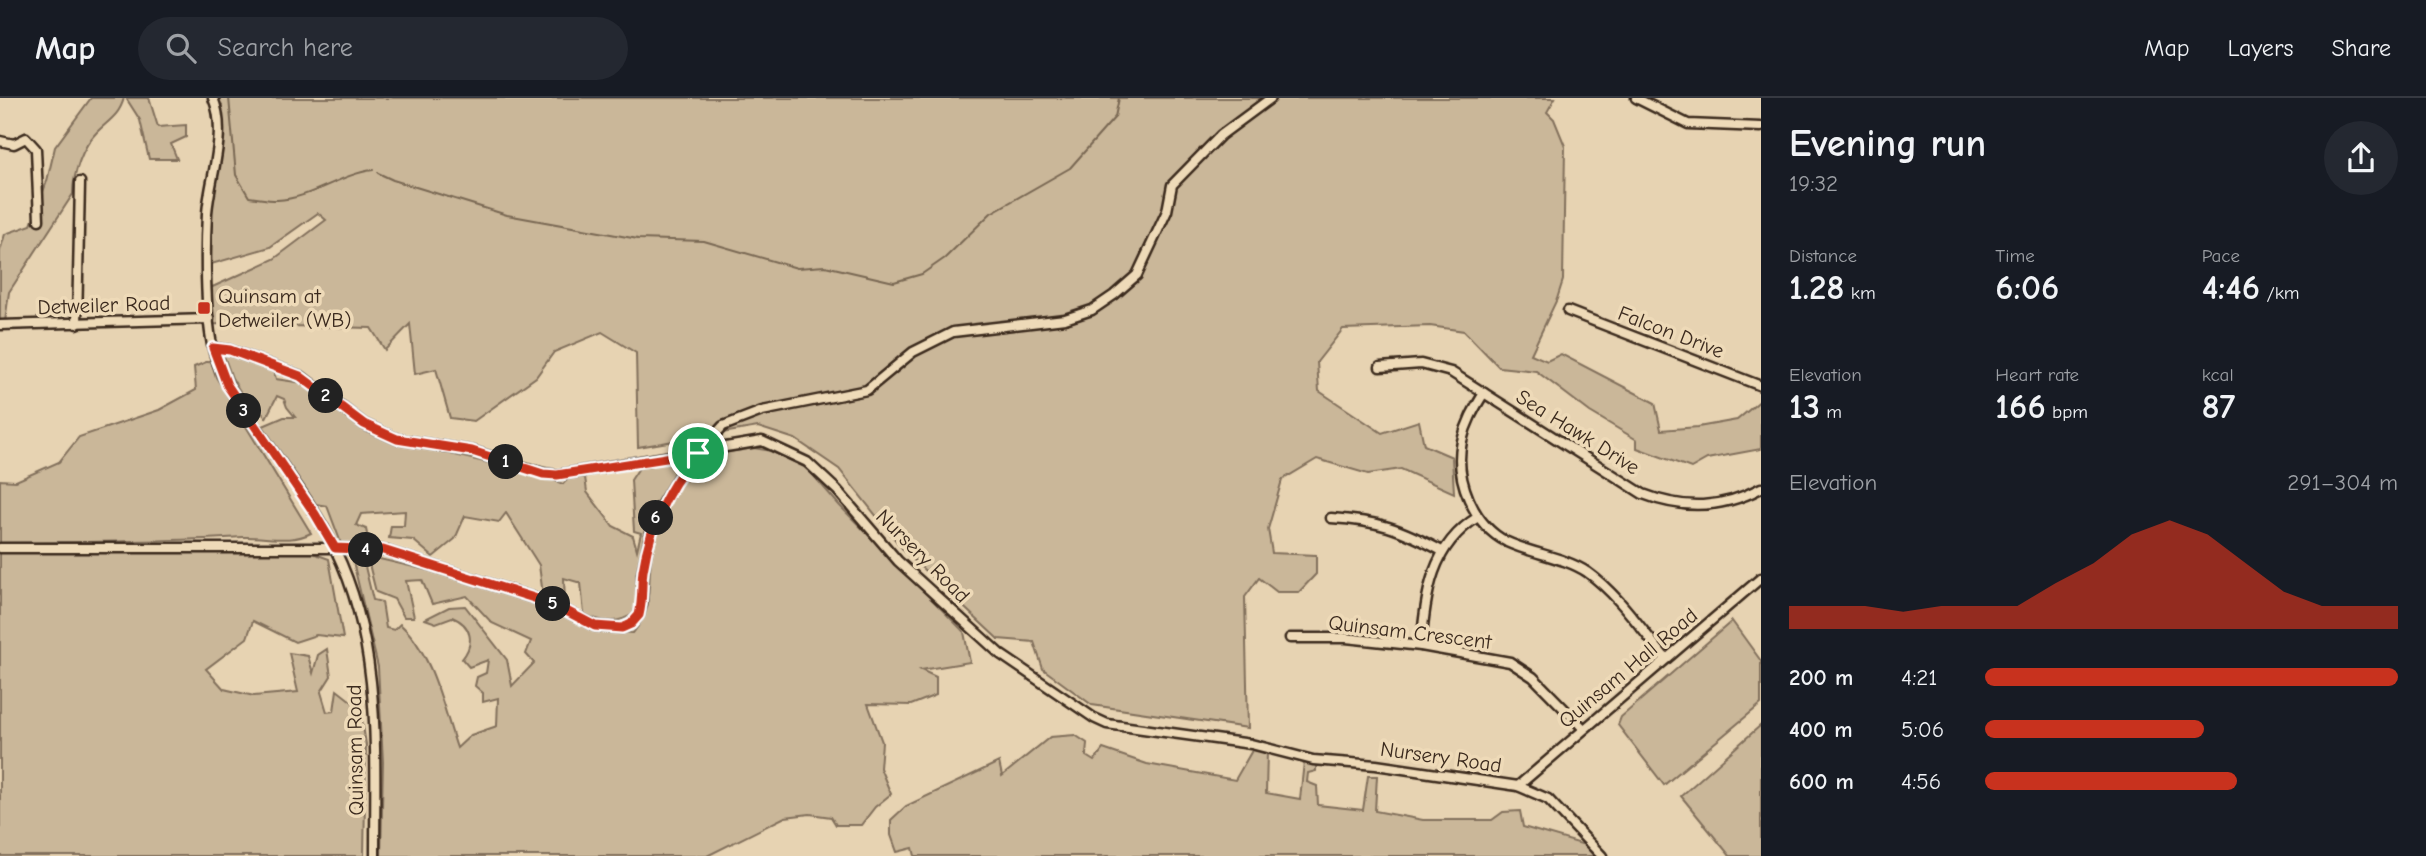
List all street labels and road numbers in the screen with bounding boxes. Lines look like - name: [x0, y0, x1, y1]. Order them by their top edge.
- street label: Detweiler Road: [37, 291, 171, 319]
- street label: Falcon Drive: [1615, 301, 1727, 363]
- street label: Sea Hawk Drive: [1512, 384, 1644, 480]
- street label: Nursery Road: [871, 504, 975, 608]
- street label: Quinsam Hall Road: [1554, 603, 1702, 733]
- street label: Quinsam Crescent: [1327, 610, 1494, 654]
- street label: Quinsam Road: [342, 684, 368, 816]
- street label: Nursery Road: [1379, 737, 1503, 777]

